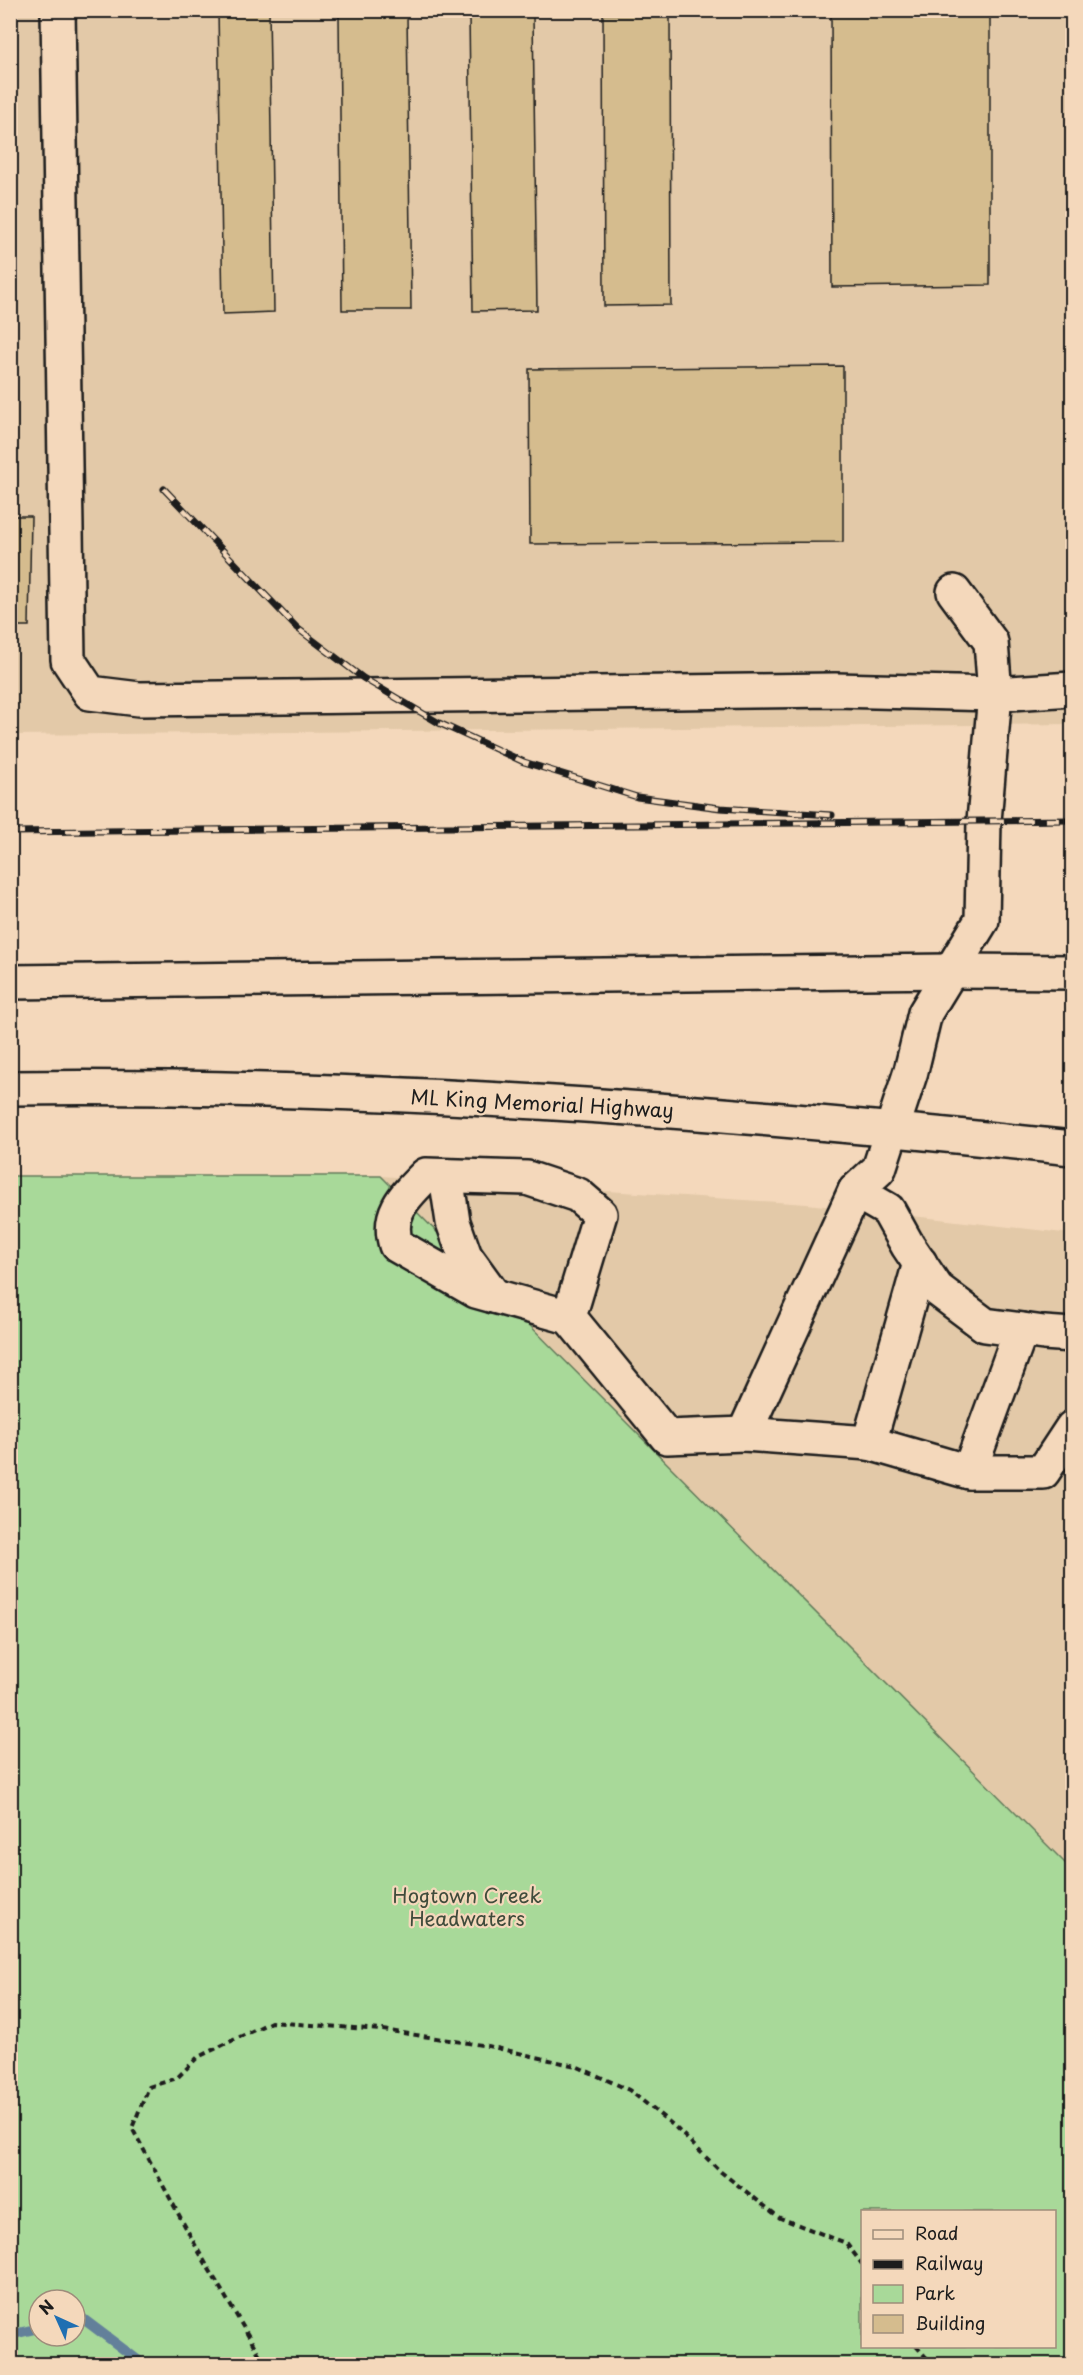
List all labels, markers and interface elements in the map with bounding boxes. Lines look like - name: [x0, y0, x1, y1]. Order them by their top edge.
- street label: ML King Memorial Highway: [410, 1081, 674, 1125]
- park label: Hogtown Creek Headwaters: [392, 1880, 542, 1933]
- legend: [861, 2210, 1056, 2348]
- text: Road: [915, 2219, 959, 2246]
- text: Railway: [915, 2249, 983, 2276]
- text: Park: [915, 2279, 955, 2306]
- north arrow: [27, 2288, 87, 2348]
- text: N: [33, 2294, 59, 2320]
- text: Building: [915, 2309, 985, 2336]

